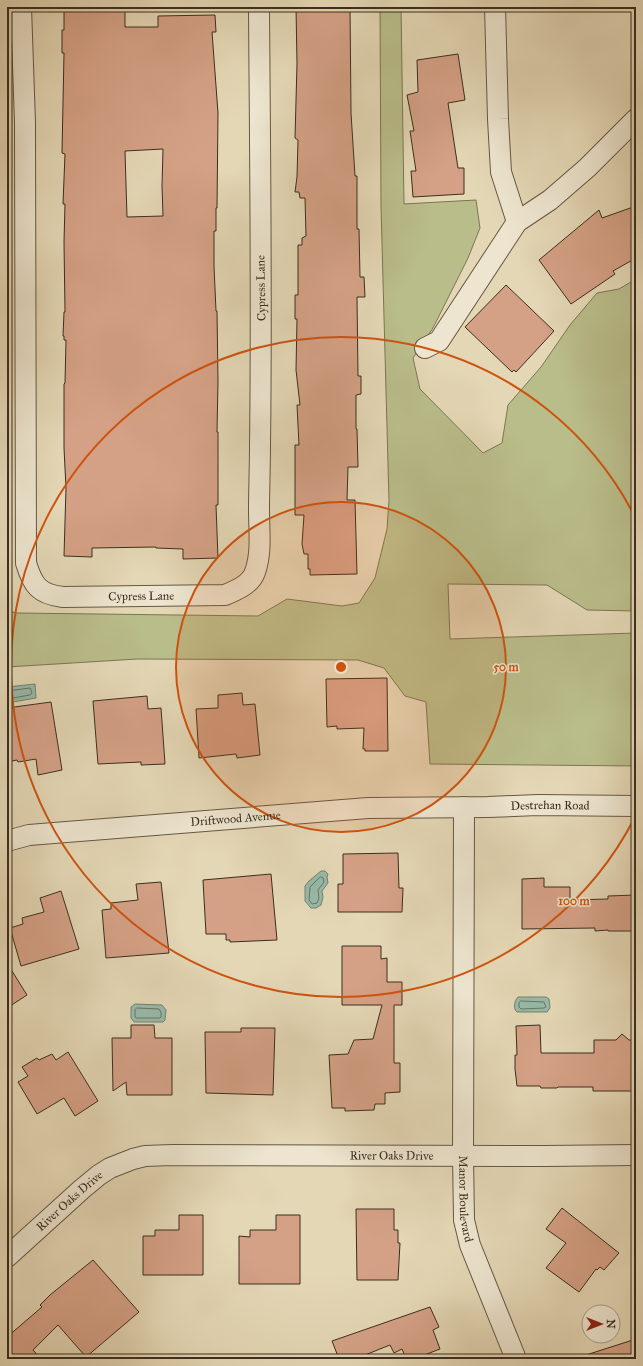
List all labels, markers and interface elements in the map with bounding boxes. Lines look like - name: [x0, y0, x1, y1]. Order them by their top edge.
- street label: Cypress Lane: [253, 255, 269, 321]
- street label: Cypress Lane: [108, 589, 174, 603]
- centre of rings: [334, 660, 348, 674]
- text: 50 m: [493, 660, 520, 674]
- street label: Destrehan Road: [510, 798, 590, 813]
- street label: Driftwood Avenue: [190, 808, 281, 829]
- text: 100 m: [558, 894, 591, 908]
- street label: River Oaks Drive: [350, 1148, 434, 1163]
- street label: Manor Boulevard: [456, 1155, 476, 1244]
- street label: River Oaks Drive: [33, 1168, 105, 1234]
- north arrow: [581, 1304, 621, 1344]
- text: N: [604, 1319, 617, 1329]

